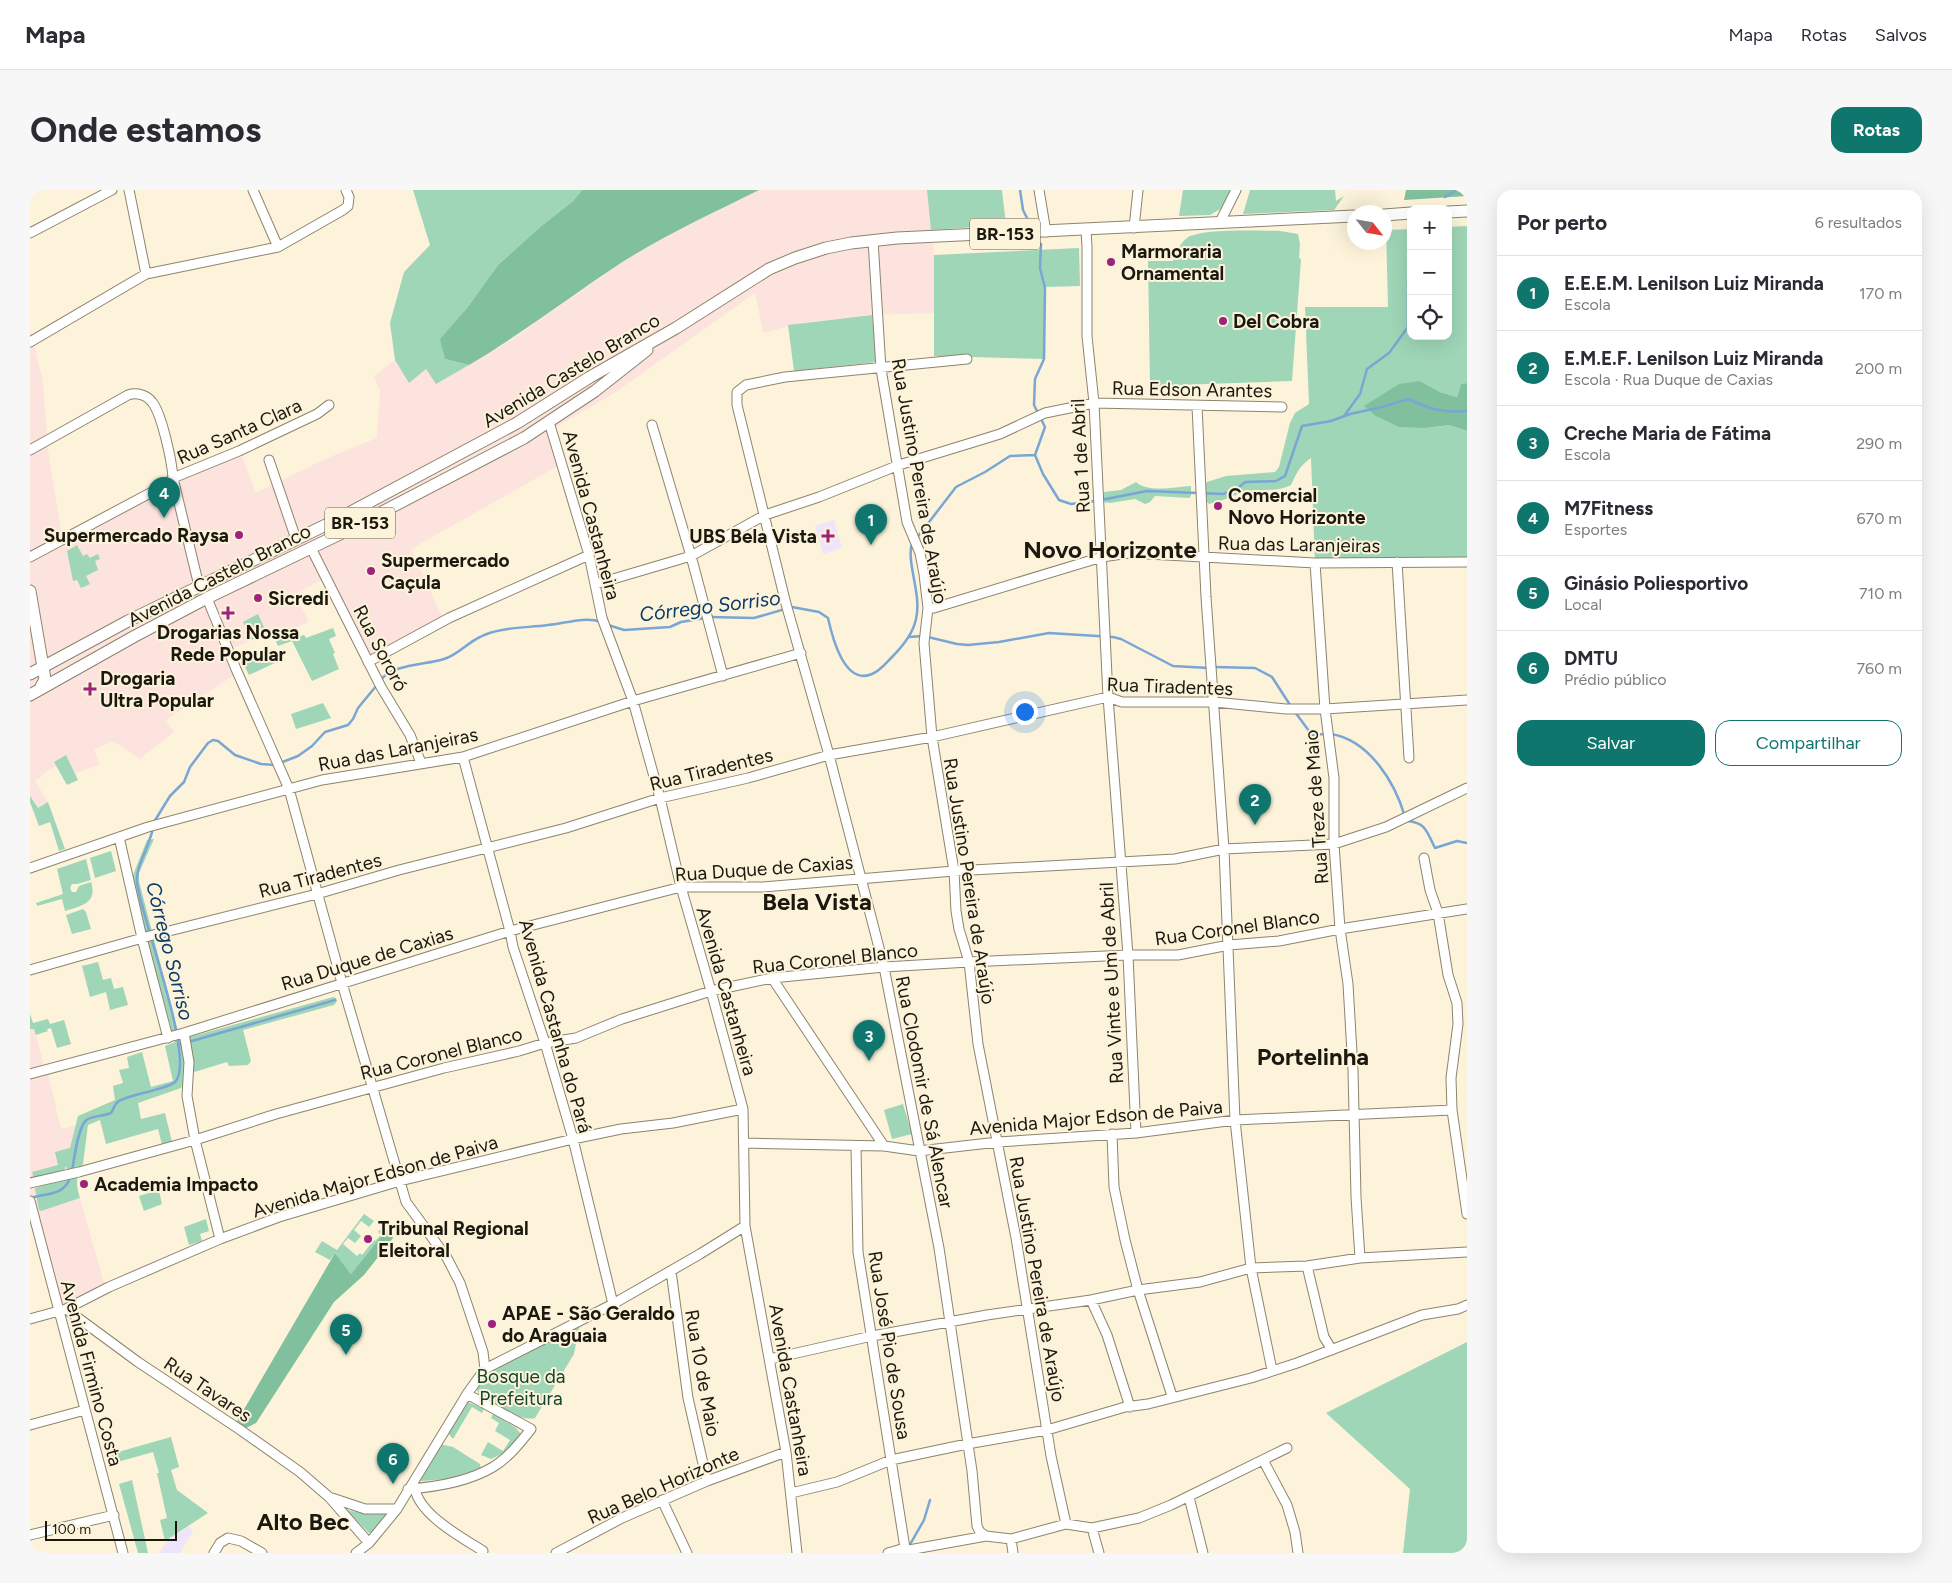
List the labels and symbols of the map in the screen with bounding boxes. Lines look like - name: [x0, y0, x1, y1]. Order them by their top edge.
- north arrow: [1347, 205, 1392, 250]
- road number: BR-153: [970, 219, 1040, 250]
- place label: Marmoraria Ornamental: [1121, 240, 1224, 285]
- marker: Marmoraria Ornamental: [1105, 256, 1117, 268]
- street label: Avenida Castelo Branco: [479, 308, 664, 432]
- place label: Del Cobra: [1233, 310, 1320, 333]
- marker: Del Cobra: [1217, 315, 1229, 327]
- street label: Rua Justino Pereira de Araújo: [887, 356, 952, 606]
- street label: Rua Edson Arantes: [1112, 377, 1273, 402]
- street label: Rua Santa Clara: [173, 394, 305, 469]
- street label: Rua 1 de Abril: [1066, 398, 1095, 514]
- street label: Avenida Castanheira: [558, 428, 625, 602]
- pin: 4: [148, 477, 180, 518]
- place label: Comercial Novo Horizonte: [1228, 484, 1366, 529]
- marker: Comercial Novo Horizonte: [1212, 500, 1224, 512]
- pin: 1: [855, 504, 887, 545]
- road number: BR-153: [325, 507, 395, 538]
- street label: Avenida Castelo Branco: [124, 519, 315, 632]
- place label: Supermercado Raysa: [44, 524, 229, 547]
- place label: UBS Bela Vista: [689, 525, 817, 548]
- marker: Supermercado Raysa: [233, 529, 245, 541]
- marker: UBS Bela Vista: [821, 529, 835, 543]
- street label: Rua das Laranjeiras: [1218, 532, 1381, 557]
- district label: Novo Horizonte: [1023, 535, 1197, 564]
- place label: Supermercado Caçula: [381, 549, 510, 594]
- marker: Supermercado Caçula: [365, 565, 377, 577]
- water label: Córrego Sorriso: [638, 585, 782, 627]
- place label: Sicredi: [268, 587, 329, 610]
- marker: Sicredi: [252, 592, 264, 604]
- street label: Rua Sororó: [348, 601, 413, 695]
- marker: Drogarias Nossa Rede Popular: [222, 607, 234, 619]
- place label: Drogarias Nossa Rede Popular: [157, 621, 299, 666]
- place label: Drogaria Ultra Popular: [100, 667, 214, 712]
- street label: Rua Tiradentes: [1106, 673, 1234, 700]
- marker: Drogaria Ultra Popular: [84, 683, 96, 695]
- your location: [1012, 699, 1038, 725]
- street label: Rua das Laranjeiras: [316, 723, 480, 776]
- street label: Rua Treze de Maio: [1300, 729, 1333, 885]
- street label: Rua Tiradentes: [647, 743, 775, 796]
- street label: Rua Justino Pereira de Araújo: [939, 756, 1000, 1006]
- pin: 2: [1239, 784, 1271, 825]
- street label: Rua Tiradentes: [256, 848, 384, 903]
- street label: Rua Duque de Caxias: [674, 851, 854, 886]
- water label: Córrego Sorriso: [141, 879, 199, 1023]
- street label: Rua Vinte e Um de Abril: [1095, 882, 1128, 1084]
- district label: Bela Vista: [762, 887, 872, 916]
- street label: Avenida Castanheira: [691, 904, 762, 1078]
- street label: Rua Coronel Blanco: [1153, 905, 1321, 950]
- street label: Avenida Castanha do Pará: [514, 917, 597, 1136]
- street label: Rua Duque de Caxias: [278, 921, 456, 996]
- street label: Rua Coronel Blanco: [751, 938, 919, 979]
- street label: Rua Clodomir de Sá Alencar: [891, 974, 958, 1211]
- pin: 3: [853, 1020, 885, 1061]
- street label: Rua Coronel Blanco: [358, 1022, 525, 1085]
- district label: Portelinha: [1257, 1042, 1369, 1071]
- street label: Avenida Major Edson de Paiva: [968, 1095, 1224, 1140]
- street label: Avenida Major Edson de Paiva: [250, 1130, 501, 1223]
- street label: Rua Justino Pereira de Araújo: [1005, 1154, 1070, 1404]
- place label: Academia Impacto: [94, 1173, 258, 1196]
- marker: Academia Impacto: [78, 1178, 90, 1190]
- place label: Tribunal Regional Eleitoral: [378, 1217, 529, 1262]
- marker: Tribunal Regional Eleitoral: [362, 1233, 374, 1245]
- street label: Rua José Pio de Sousa: [863, 1249, 916, 1441]
- street label: Avenida Firmino Costa: [56, 1278, 127, 1469]
- place label: APAE - São Geraldo do Araguaia: [502, 1302, 675, 1347]
- street label: Avenida Castanheira: [764, 1302, 817, 1478]
- street label: Rua 10 de Maio: [680, 1308, 725, 1439]
- pin: 5: [330, 1314, 362, 1355]
- marker: APAE - São Geraldo do Araguaia: [486, 1318, 498, 1330]
- street label: Rua Tavares: [160, 1352, 256, 1427]
- park label: Bosque da Prefeitura: [477, 1365, 565, 1410]
- street label: Rua Belo Horizonte: [584, 1442, 742, 1529]
- pin: 6: [377, 1443, 409, 1484]
- district label: Alto Bec: [256, 1507, 350, 1536]
- scale bar: [45, 1518, 178, 1541]

